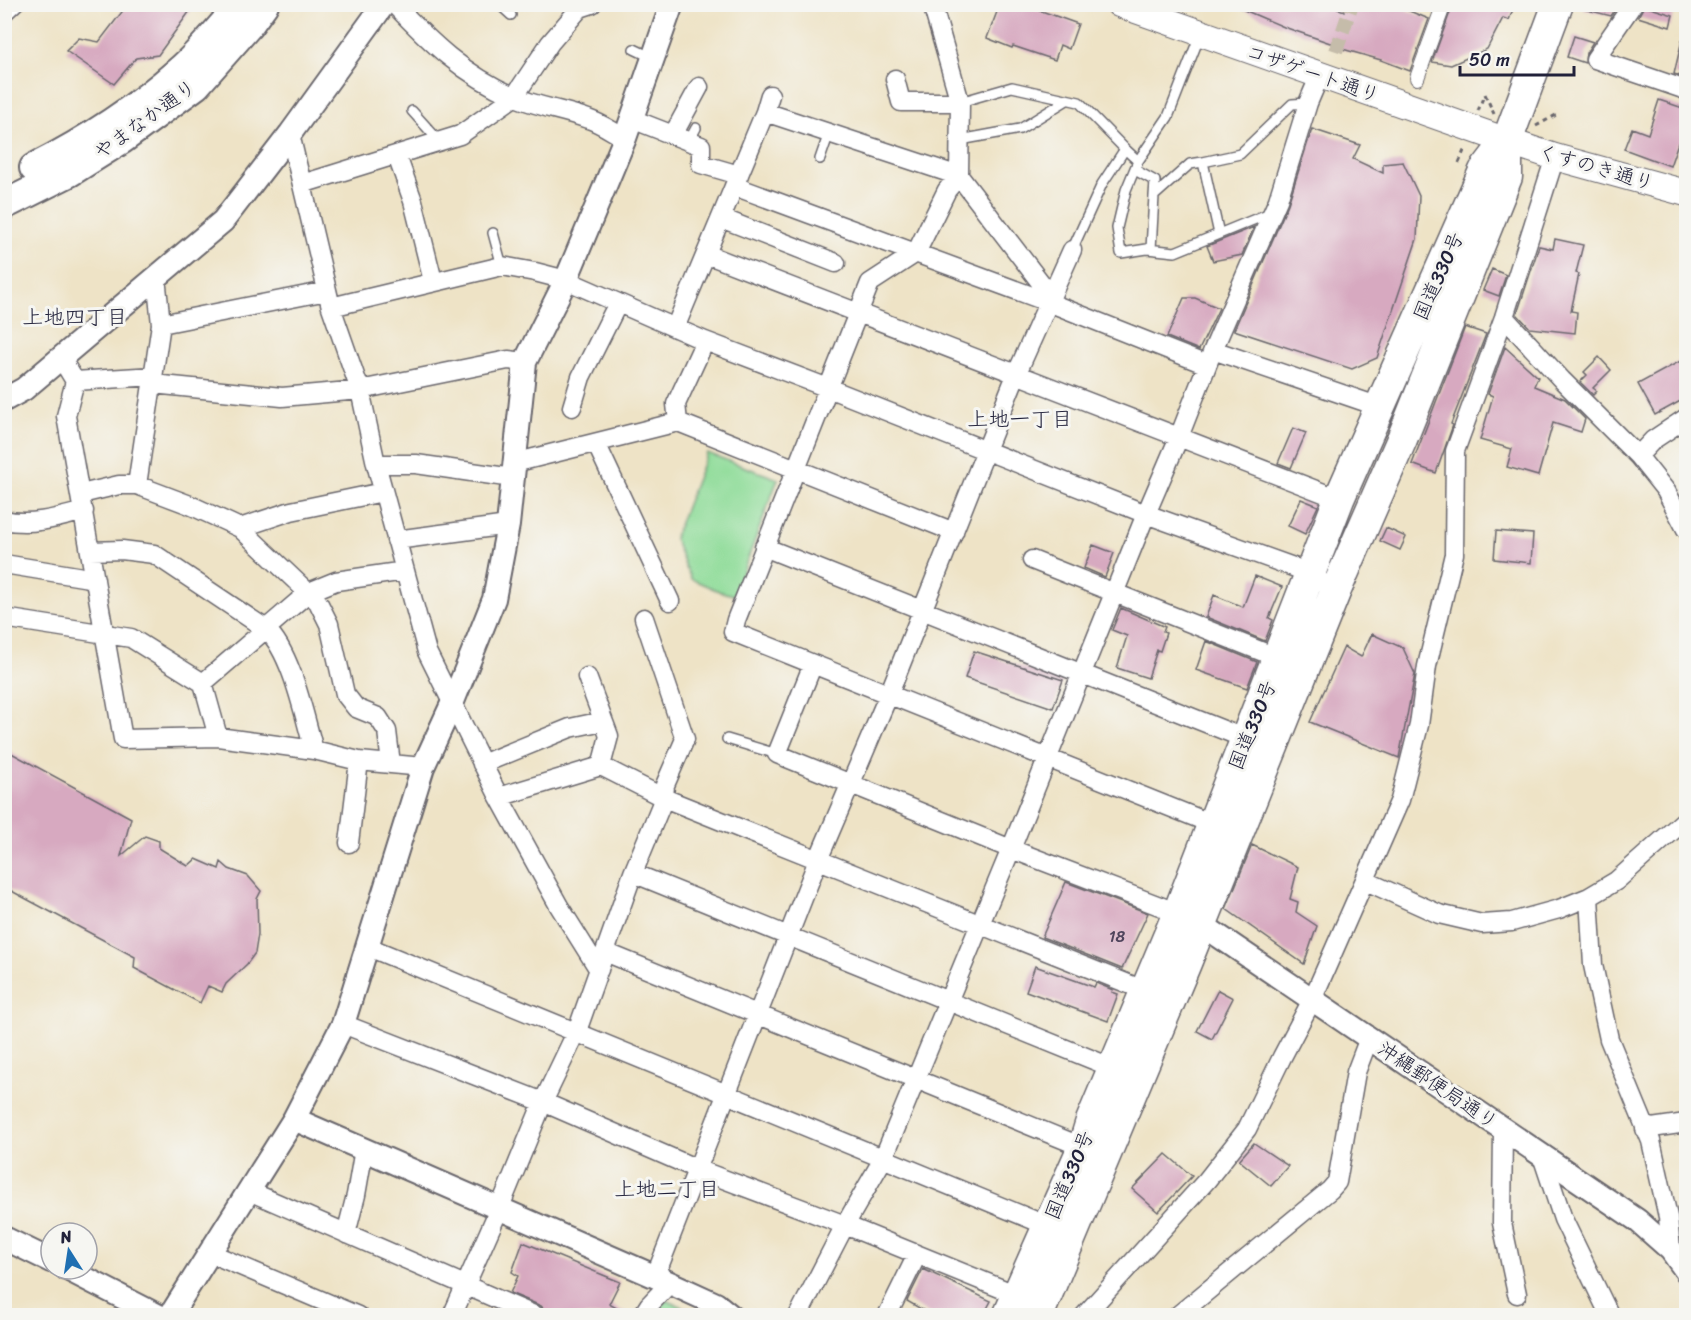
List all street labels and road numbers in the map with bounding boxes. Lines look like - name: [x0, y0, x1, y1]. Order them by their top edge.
- street label: コザゲート通り: [1241, 34, 1385, 113]
- street label: やまなか通り: [86, 70, 204, 169]
- street label: くすのき通り: [1533, 134, 1658, 201]
- street label: 国道330号: [1403, 226, 1474, 327]
- street label: 国道330号: [1219, 675, 1286, 776]
- street label: 沖縄郵便局通り: [1370, 1032, 1506, 1139]
- street label: 国道330号: [1035, 1125, 1104, 1226]

